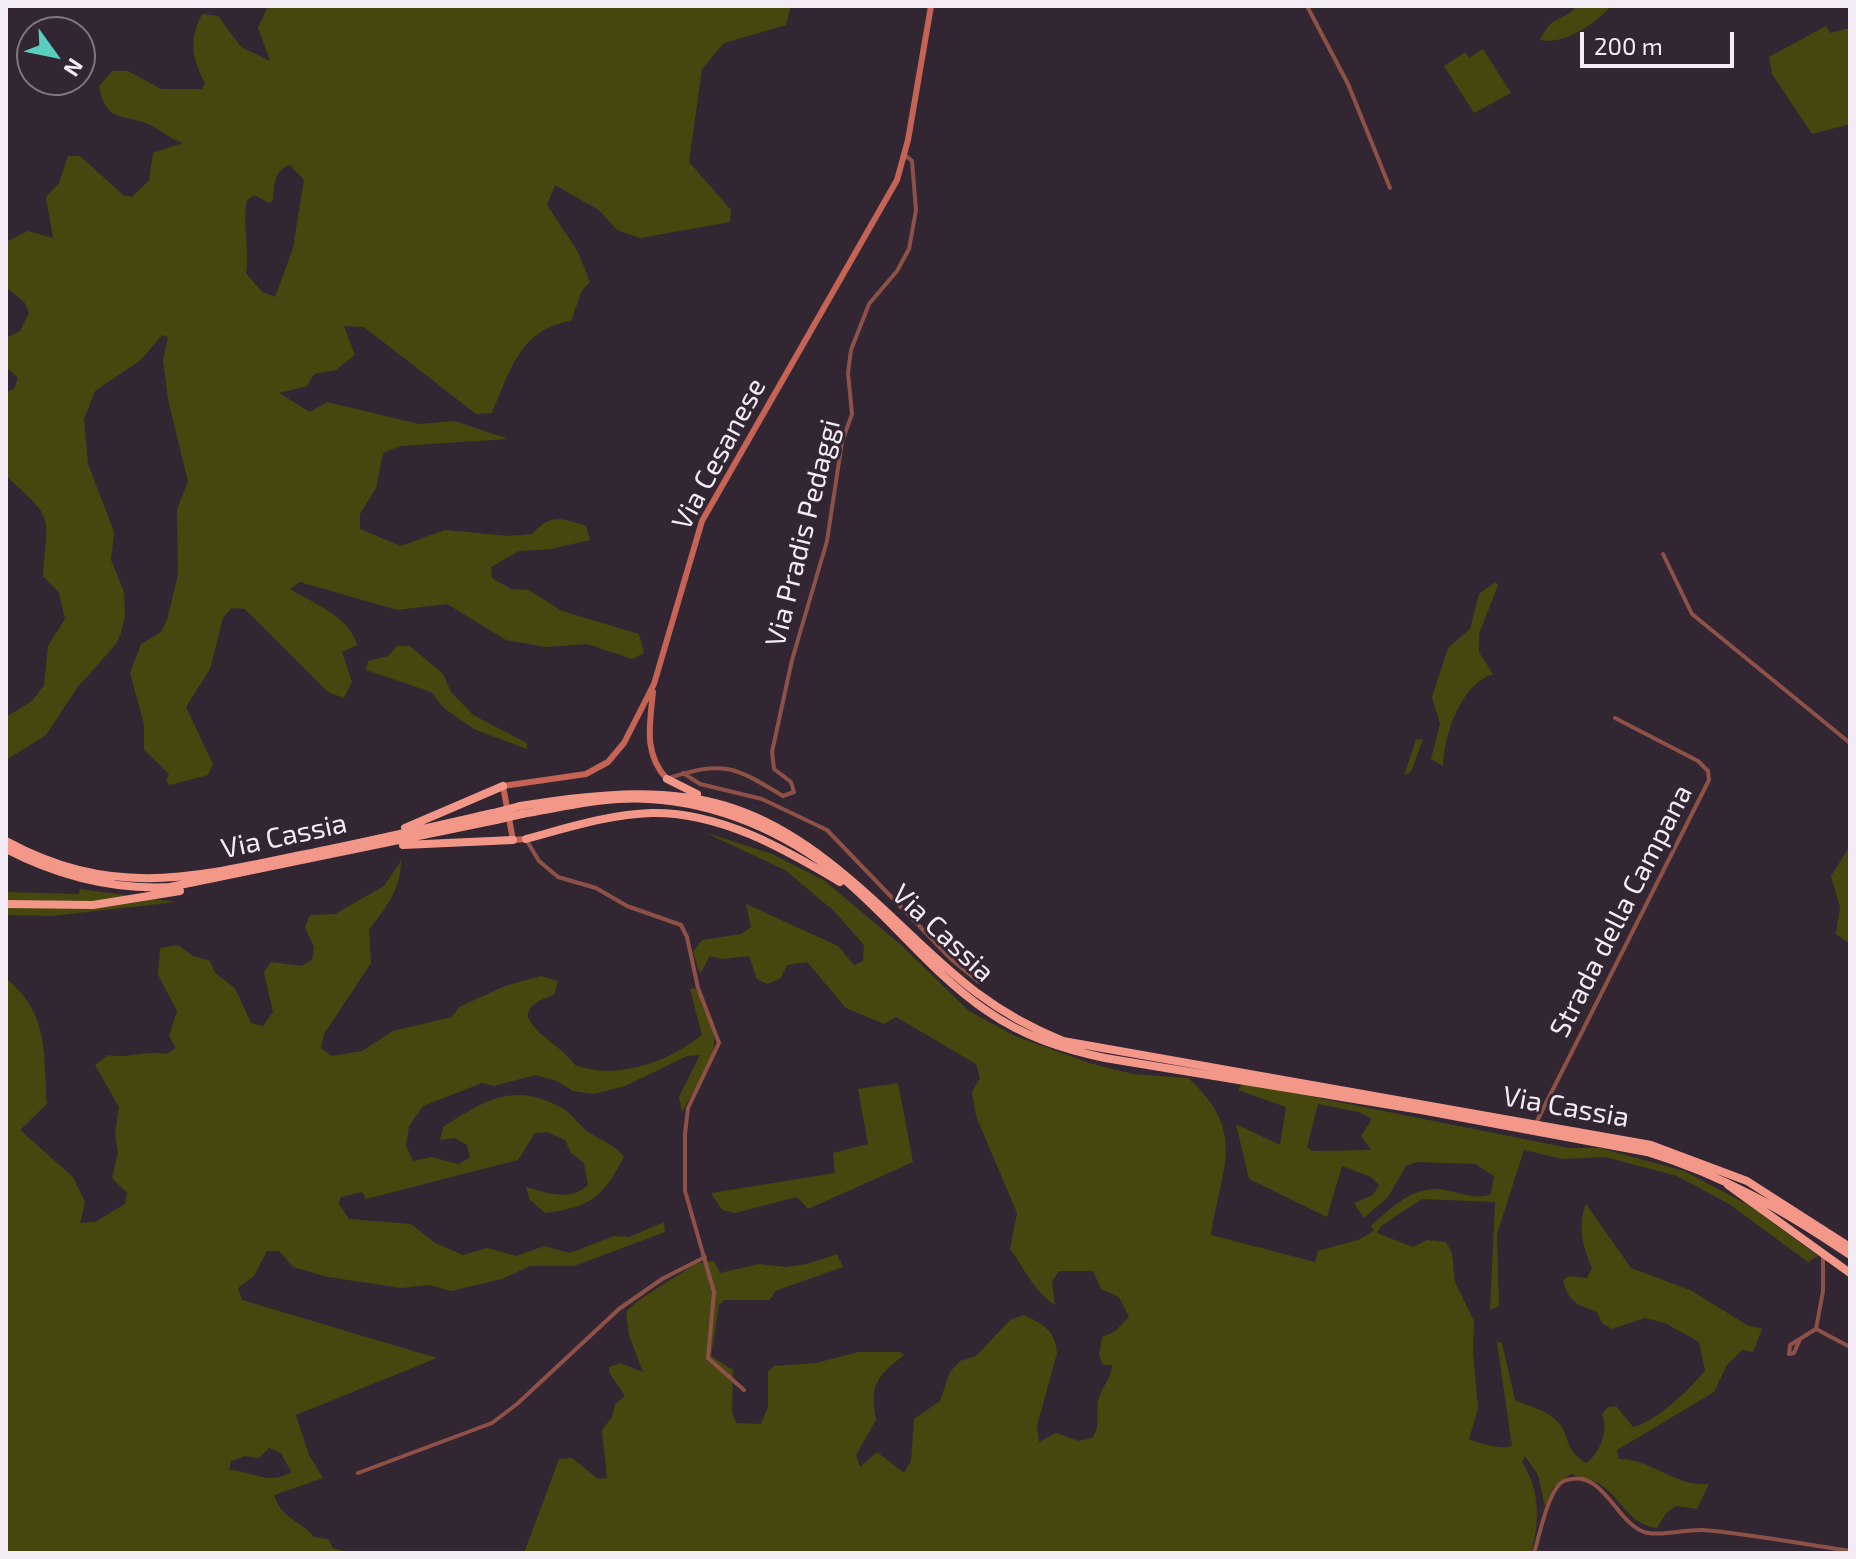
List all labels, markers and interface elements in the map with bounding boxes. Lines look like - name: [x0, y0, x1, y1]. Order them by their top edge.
- north arrow: [16, 16, 96, 96]
- scale bar: [1584, 16, 1738, 66]
- text: 200 m: [1594, 31, 1663, 60]
- text: N: [59, 54, 90, 82]
- street label: Via Cesanese: [665, 372, 773, 536]
- street label: Via Pradis Pedaggi: [758, 416, 848, 650]
- street label: Strada della Campana: [1543, 779, 1699, 1043]
- street label: Via Cassia: [218, 806, 350, 866]
- street label: Via Cassia: [885, 877, 1001, 989]
- street label: Via Cassia: [1500, 1079, 1632, 1135]

